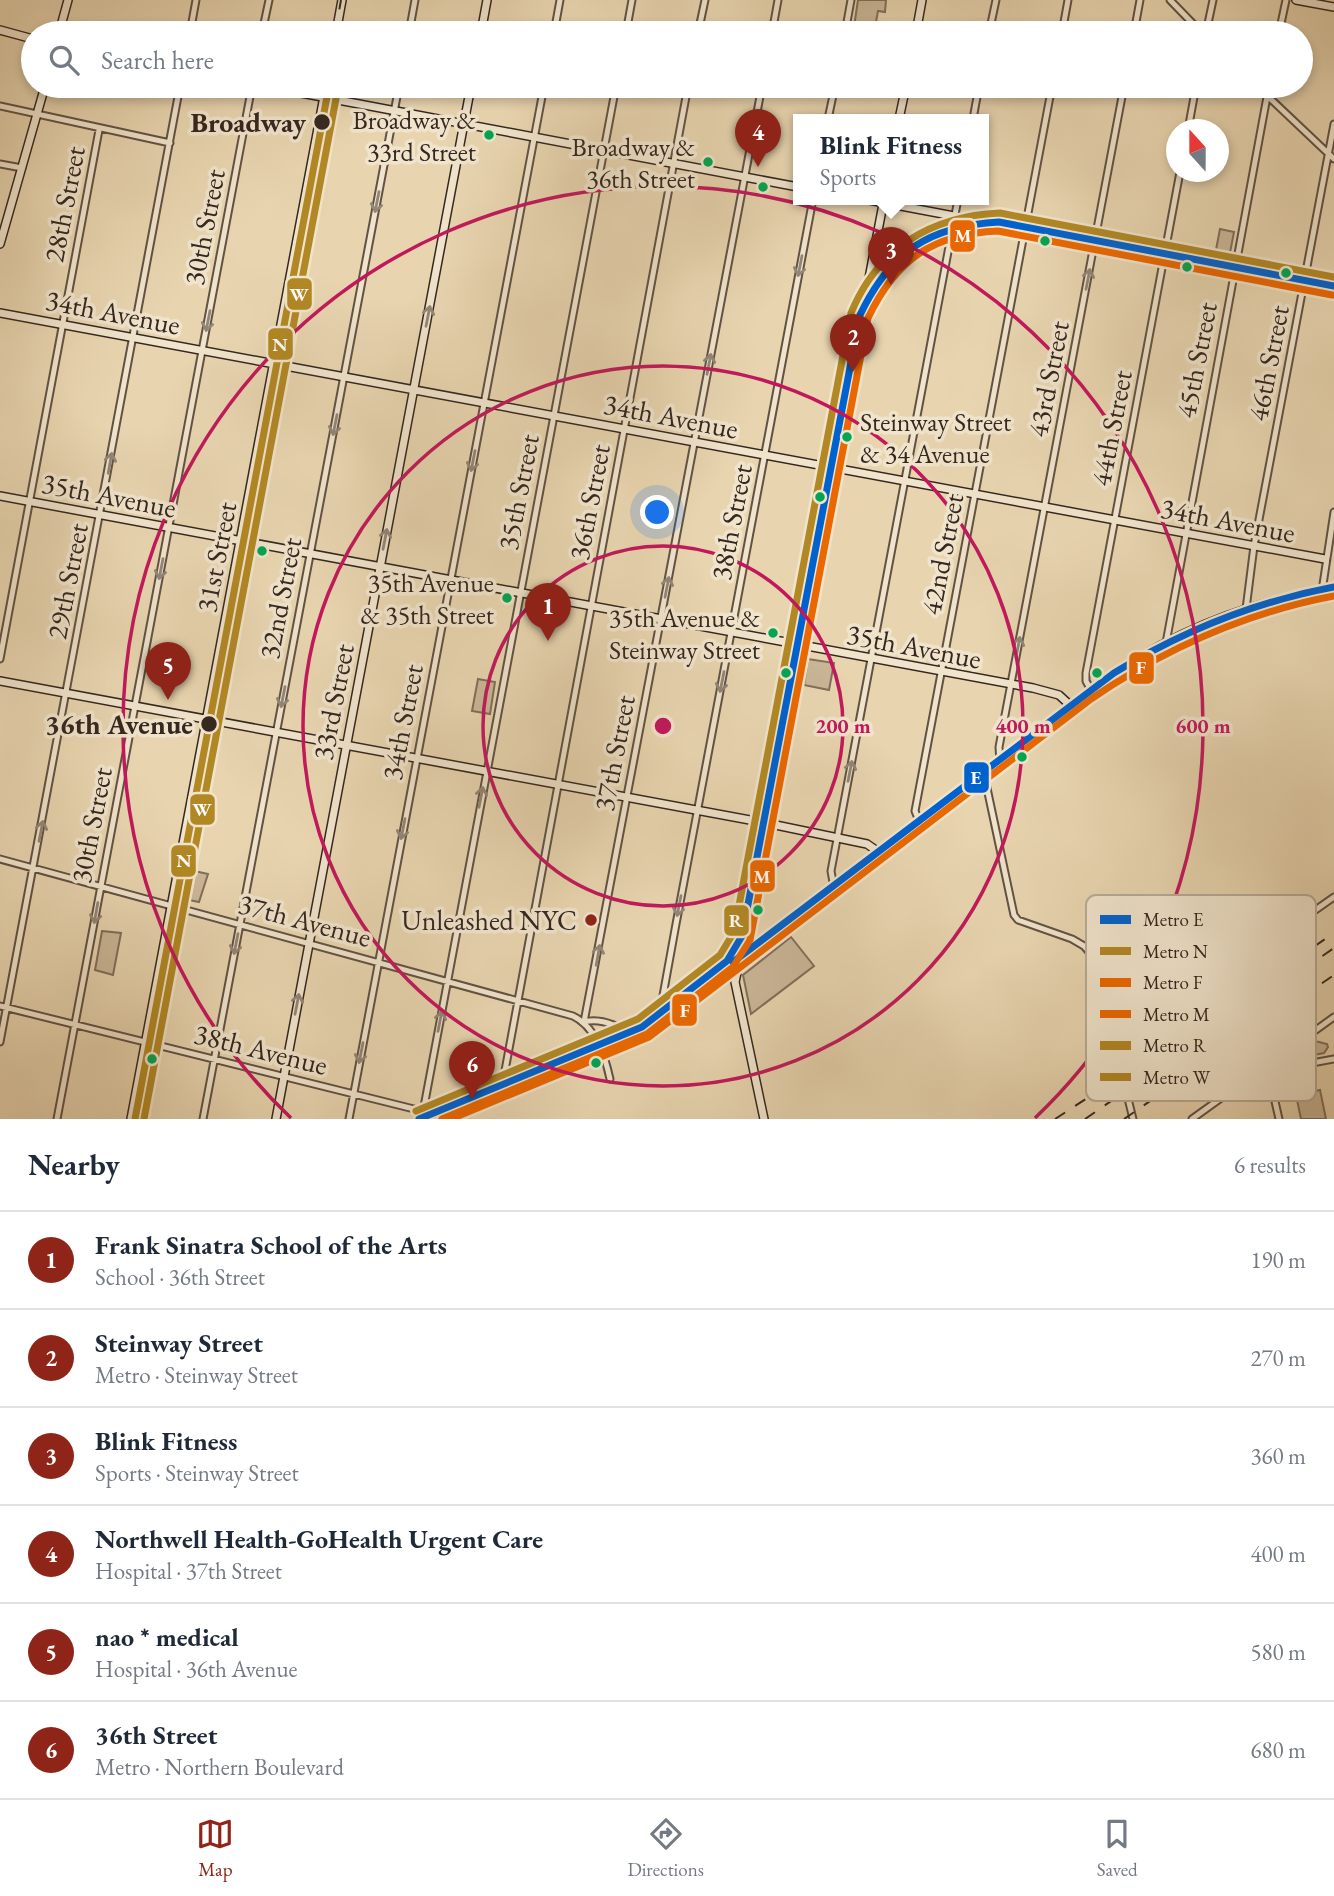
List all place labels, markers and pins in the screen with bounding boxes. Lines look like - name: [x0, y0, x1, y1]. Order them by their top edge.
- place label: Broadway & 33rd Street: [352, 103, 476, 169]
- place label: Broadway: [191, 104, 307, 140]
- pin: 4: [735, 109, 781, 167]
- marker: Broadway: [312, 112, 332, 132]
- marker: Broadway & 33rd Street: [482, 128, 496, 142]
- place label: Broadway & 36th Street: [571, 130, 695, 196]
- marker: Broadway & 36th Street: [701, 155, 715, 169]
- unlabelled marker: [756, 180, 770, 194]
- pin: 3: [868, 227, 914, 285]
- unlabelled marker: [1038, 234, 1052, 248]
- unlabelled marker: [1180, 260, 1194, 274]
- unlabelled marker: [1279, 266, 1293, 280]
- pin: 2: [830, 314, 876, 372]
- place label: Steinway Street & 34 Avenue: [860, 405, 1011, 471]
- marker: Steinway Street & 34 Avenue: [840, 430, 854, 444]
- unlabelled marker: [813, 490, 827, 504]
- unlabelled marker: [255, 544, 269, 558]
- place label: 35th Avenue & 35th Street: [360, 566, 494, 632]
- pin: 1: [525, 583, 571, 641]
- marker: 35th Avenue & 35th Street: [500, 591, 514, 605]
- place label: 35th Avenue & Steinway Street: [609, 601, 760, 667]
- marker: 35th Avenue & Steinway Street: [766, 626, 780, 640]
- pin: 5: [145, 642, 191, 700]
- unlabelled marker: [779, 666, 793, 680]
- unlabelled marker: [1090, 666, 1104, 680]
- place label: 36th Avenue: [45, 706, 193, 742]
- marker: 36th Avenue: [199, 714, 219, 734]
- centre of rings: [651, 714, 675, 738]
- unlabelled marker: [1015, 750, 1029, 764]
- place label: Unleashed NYC: [401, 902, 577, 938]
- unlabelled marker: [751, 903, 765, 917]
- marker: Unleashed NYC: [583, 912, 599, 928]
- pin: 6: [449, 1041, 495, 1099]
- unlabelled marker: [145, 1052, 159, 1066]
- unlabelled marker: [589, 1056, 603, 1070]

